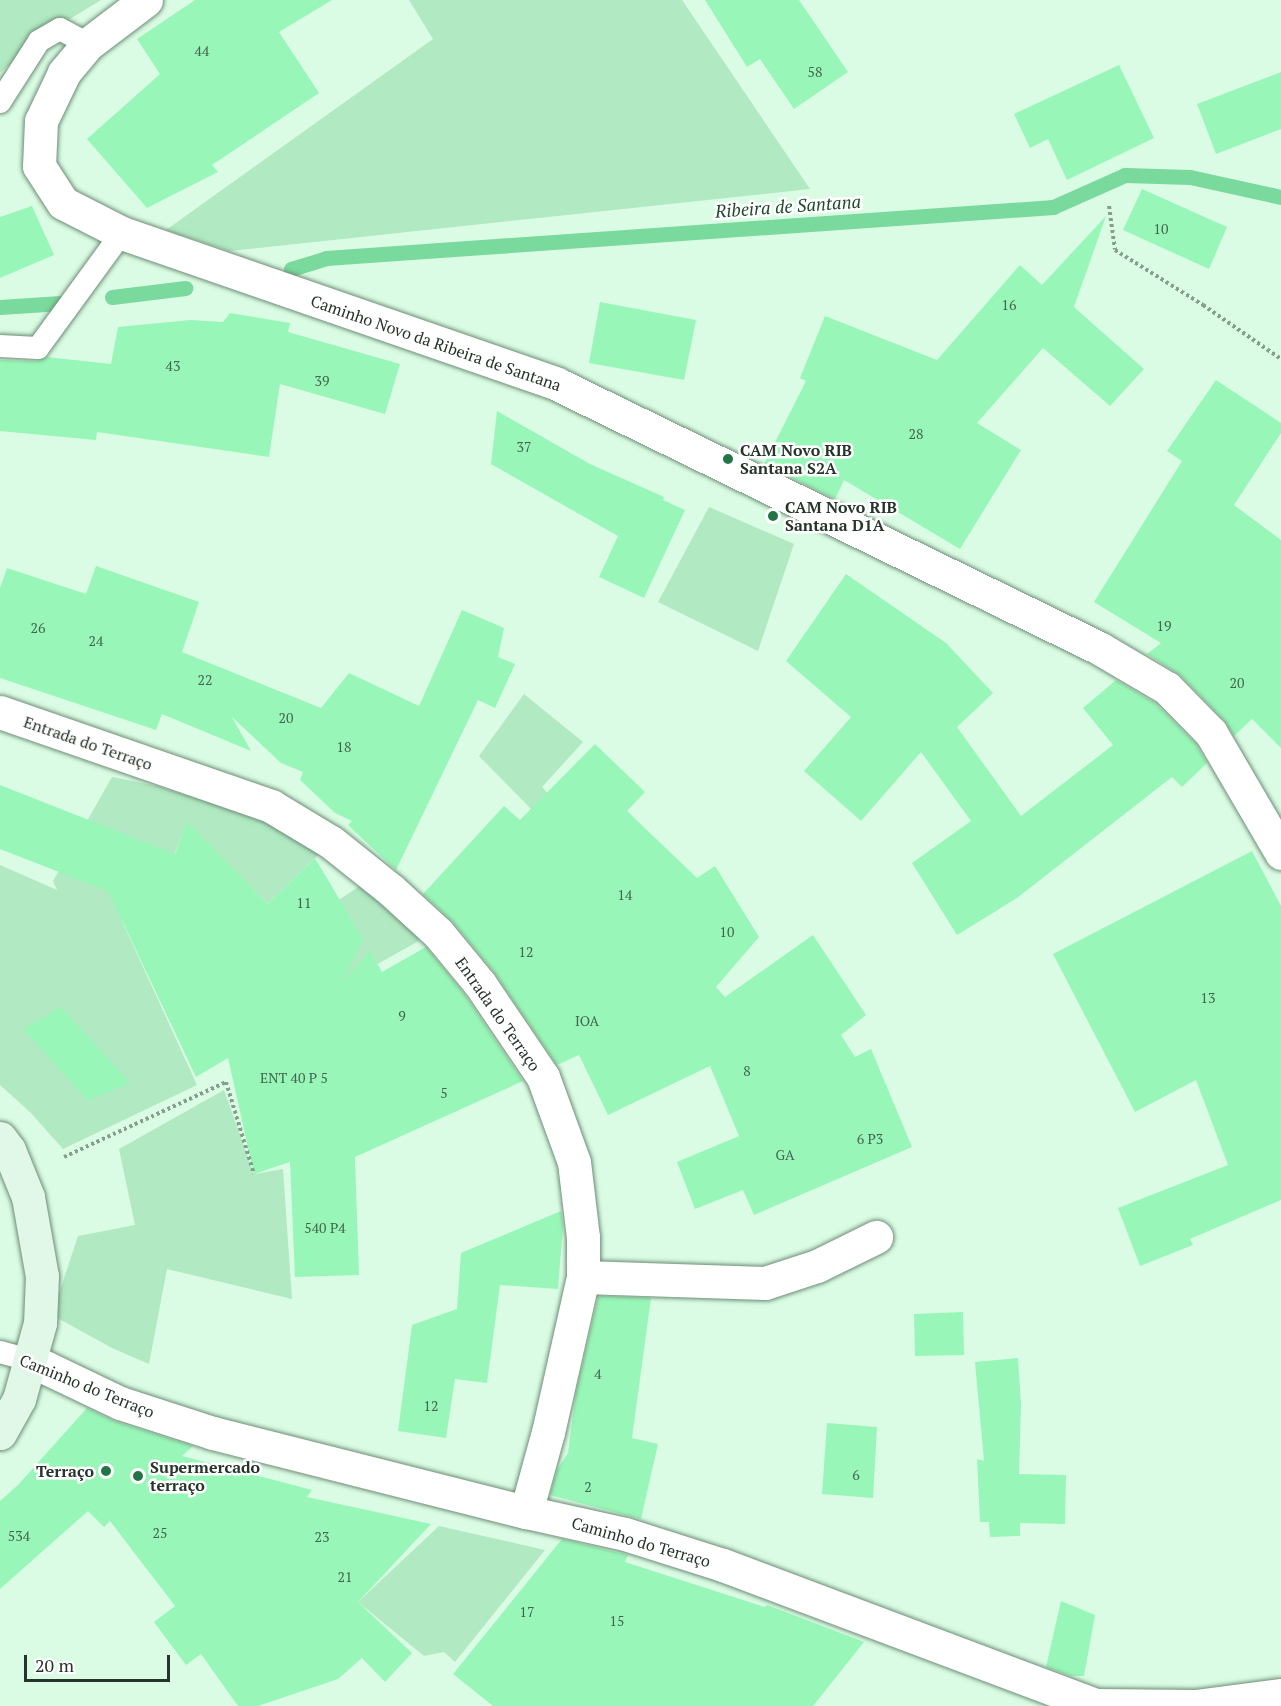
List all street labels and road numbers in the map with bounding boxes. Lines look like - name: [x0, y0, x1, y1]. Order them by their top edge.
- street label: Caminho Novo da Ribeira de Santana: [308, 291, 564, 395]
- street label: Entrada do Terraço: [21, 712, 155, 774]
- street label: Entrada do Terraço: [451, 953, 545, 1075]
- street label: Caminho do Terraço: [17, 1350, 157, 1422]
- street label: Caminho do Terraço: [569, 1513, 713, 1571]

